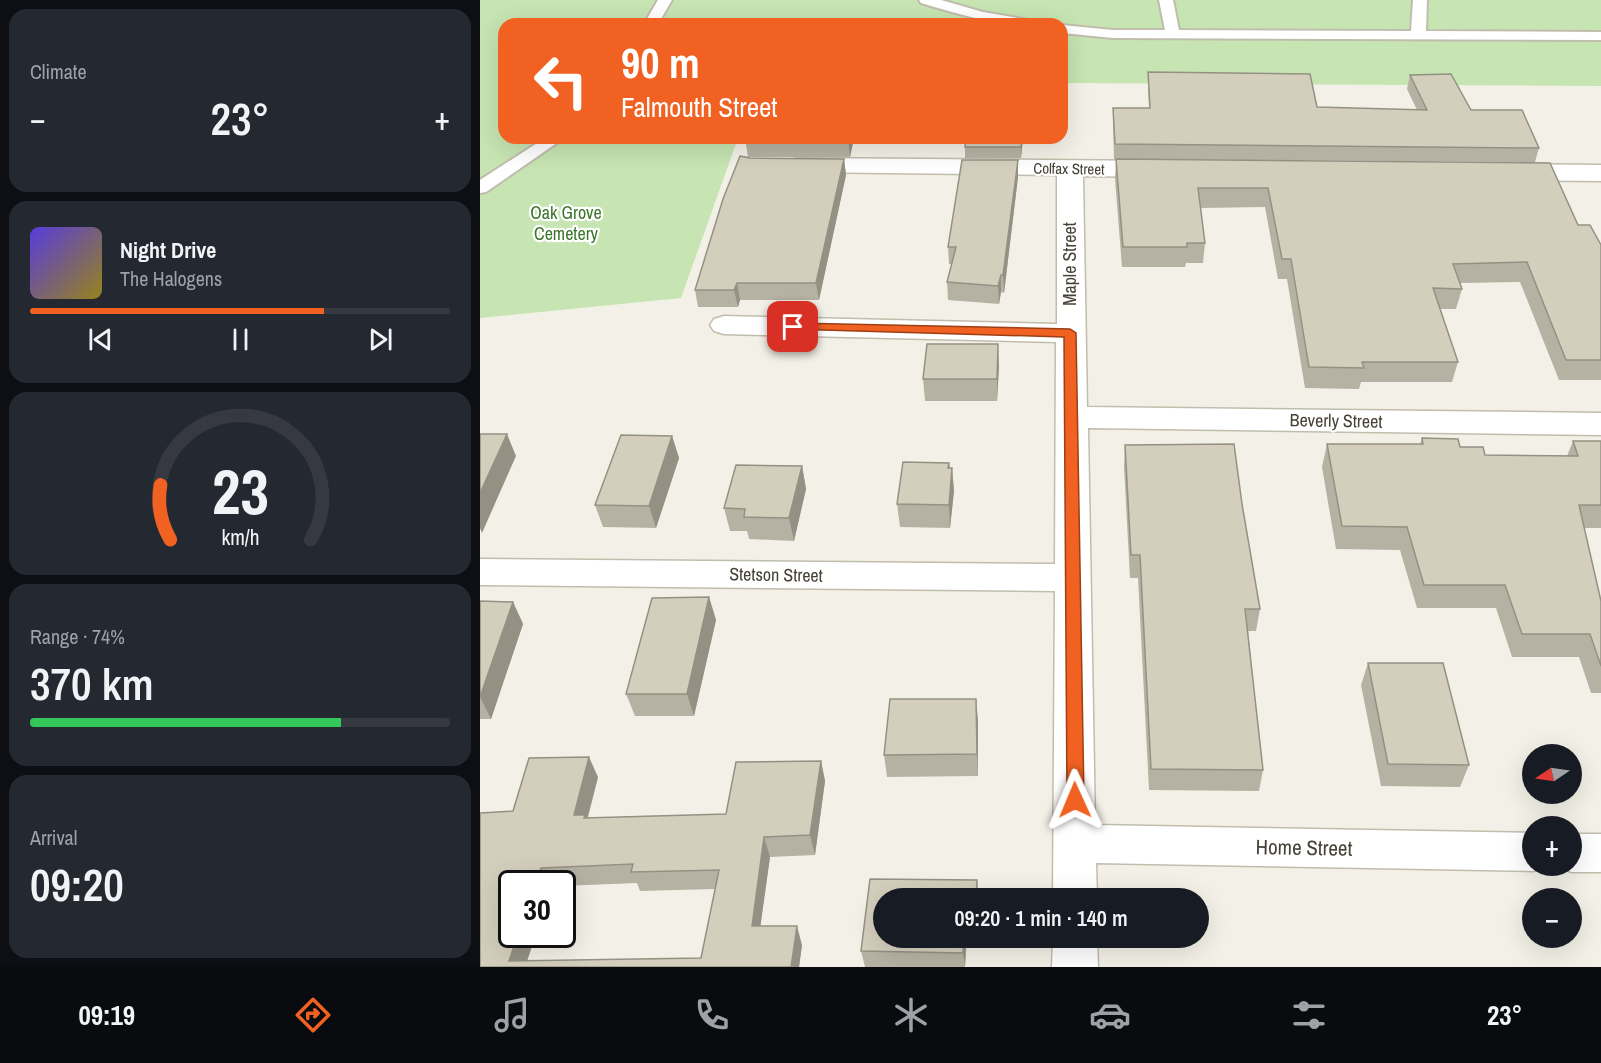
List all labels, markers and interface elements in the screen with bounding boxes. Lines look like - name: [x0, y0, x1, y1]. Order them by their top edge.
- text: 90 m: [621, 35, 700, 91]
- icon: left: [522, 42, 600, 120]
- text: Climate: [30, 58, 87, 85]
- text: 23°: [210, 88, 270, 149]
- text: Falmouth Street: [621, 89, 777, 125]
- text: −: [30, 96, 46, 140]
- text: +: [434, 96, 450, 140]
- street label: Colfax Street: [1033, 157, 1105, 180]
- park label: Oak Grove Cemetery: [530, 200, 602, 246]
- street label: Maple Street: [1057, 222, 1082, 306]
- text: Night Drive: [120, 235, 216, 265]
- text: The Halogens: [120, 265, 222, 292]
- pin: [767, 301, 818, 352]
- icon: arrive: [776, 310, 809, 343]
- icon: previous: [84, 323, 117, 356]
- icon: pause: [224, 323, 257, 356]
- icon: next: [364, 323, 397, 356]
- street label: Beverly Street: [1289, 407, 1383, 434]
- text: 23: [212, 450, 268, 534]
- text: km/h: [221, 524, 259, 553]
- street label: Stetson Street: [729, 561, 823, 588]
- text: Range · 74%: [30, 623, 125, 650]
- text: 370 km: [30, 653, 154, 714]
- north arrow: [1522, 744, 1582, 804]
- map controls: [1522, 744, 1582, 948]
- position arrow: [1043, 768, 1107, 832]
- button: +: [1522, 816, 1582, 876]
- text: Arrival: [30, 824, 77, 851]
- street label: Home Street: [1255, 832, 1353, 863]
- text: 09:20: [30, 854, 124, 915]
- speed limit sign: 30: [498, 870, 576, 948]
- button: −: [1522, 888, 1582, 948]
- text: 09:20 · 1 min · 140 m: [954, 903, 1128, 933]
- icon: directions: [292, 994, 334, 1036]
- icon: music: [491, 994, 533, 1036]
- icon: phone: [691, 994, 733, 1036]
- icon: climate: [890, 994, 932, 1036]
- icon: car: [1089, 994, 1131, 1036]
- icon: filters: [1288, 994, 1330, 1036]
- text: 09:19: [79, 997, 135, 1033]
- text: 23°: [1487, 997, 1522, 1033]

